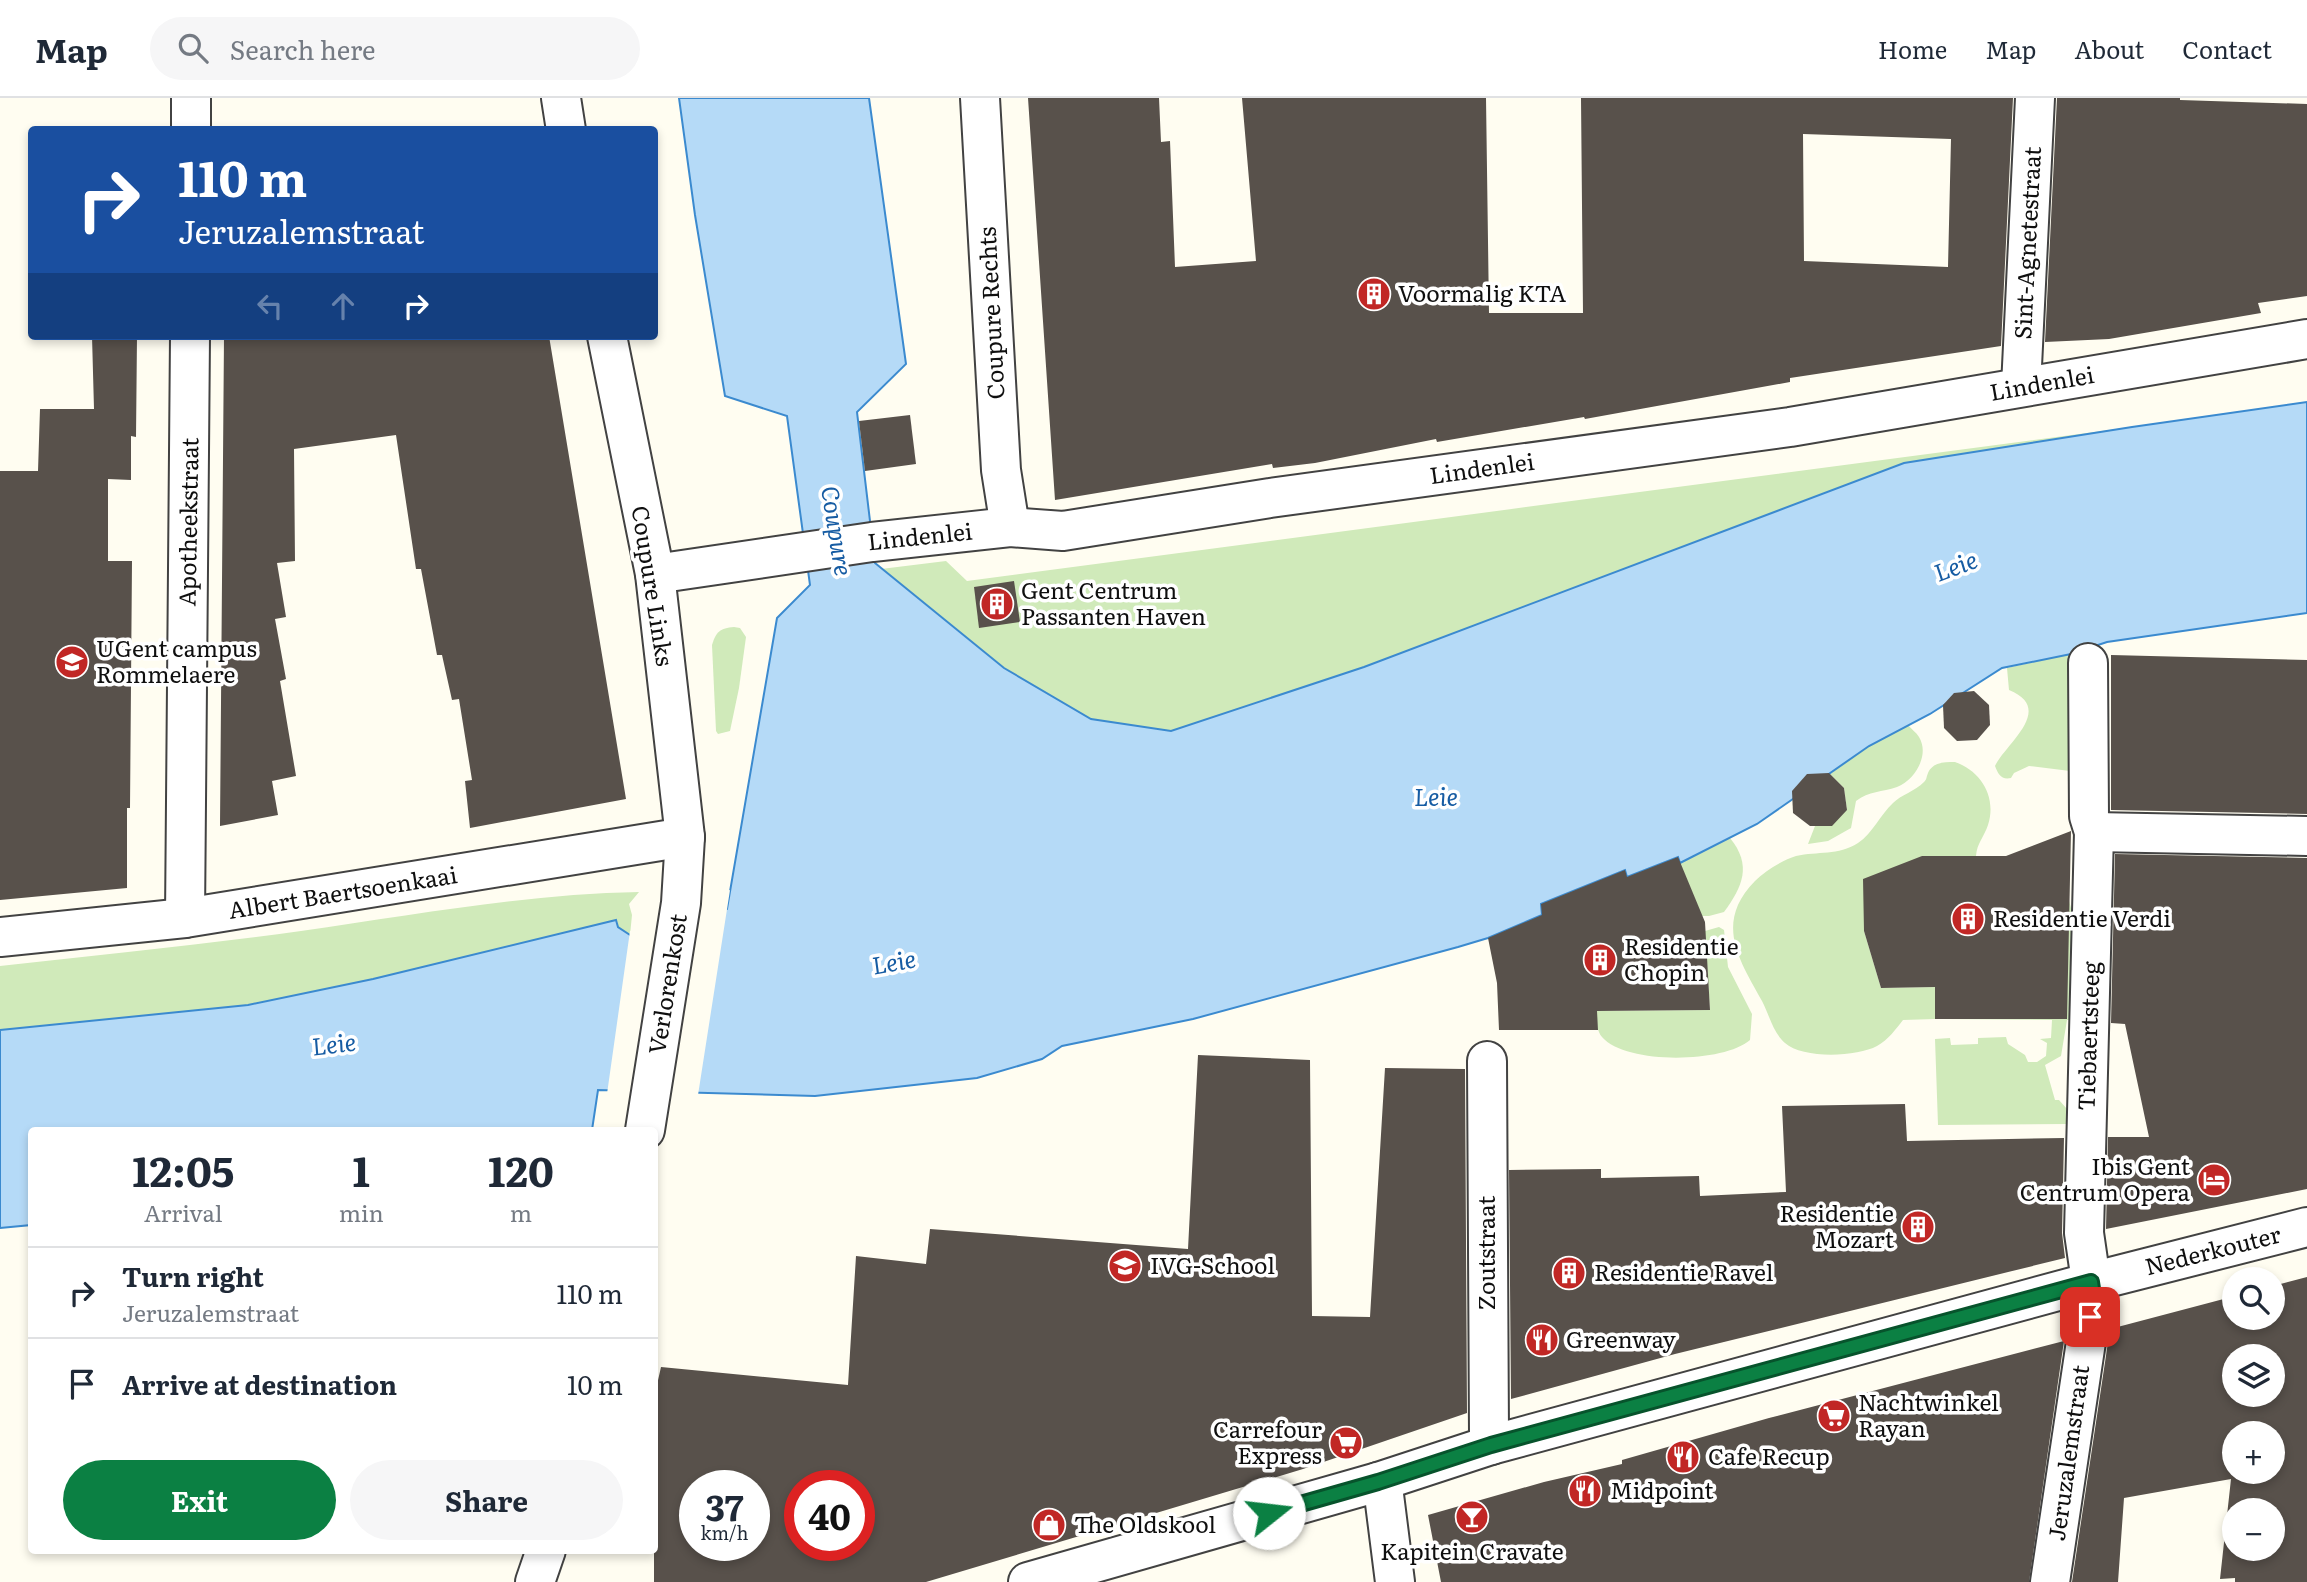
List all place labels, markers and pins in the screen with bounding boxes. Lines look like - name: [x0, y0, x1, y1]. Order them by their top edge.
- building icon: Voormalig KTA: [1355, 275, 1393, 313]
- place label: Voormalig KTA: [1398, 275, 1566, 309]
- place label: Gent Centrum Passanten Haven: [1021, 572, 1206, 632]
- building icon: Gent Centrum Passanten Haven: [978, 585, 1016, 623]
- place label: UGent campus Rommelaere: [96, 630, 257, 690]
- school or university icon: UGent campus Rommelaere: [53, 643, 91, 681]
- building icon: Residentie Verdi: [1949, 900, 1987, 938]
- place label: Residentie Verdi: [1993, 900, 2171, 934]
- place label: Residentie Chopin: [1624, 928, 1739, 988]
- building icon: Residentie Chopin: [1581, 941, 1619, 979]
- place label: Ibis Gent Centrum Opera: [2020, 1148, 2191, 1208]
- hotel icon: Ibis Gent Centrum Opera: [2195, 1161, 2233, 1199]
- place label: Residentie Mozart: [1779, 1195, 1895, 1255]
- building icon: Residentie Mozart: [1899, 1208, 1937, 1246]
- school or university icon: IVG-School: [1106, 1247, 1144, 1285]
- place label: IVG-School: [1150, 1247, 1275, 1281]
- building icon: Residentie Ravel: [1550, 1254, 1588, 1292]
- place label: Residentie Ravel: [1594, 1254, 1774, 1288]
- pin: [2060, 1287, 2120, 1347]
- restaurant icon: Greenway: [1523, 1321, 1561, 1359]
- place label: Greenway: [1566, 1321, 1677, 1355]
- place label: Nachtwinkel Rayan: [1858, 1384, 1999, 1444]
- supermarket icon: Nachtwinkel Rayan: [1815, 1397, 1853, 1435]
- place label: Carrefour Express: [1213, 1411, 1322, 1471]
- supermarket icon: Carrefour Express: [1327, 1424, 1365, 1462]
- restaurant icon: Cafe Recup: [1664, 1438, 1702, 1476]
- place label: Cafe Recup: [1708, 1438, 1830, 1472]
- restaurant icon: Midpoint: [1566, 1472, 1604, 1510]
- place label: Midpoint: [1610, 1472, 1714, 1506]
- bar icon: Kapitein Cravate: [1453, 1498, 1491, 1536]
- shop icon: The Oldskool: [1030, 1506, 1068, 1544]
- place label: The Oldskool: [1074, 1506, 1216, 1540]
- place label: Kapitein Cravate: [1380, 1533, 1564, 1567]

